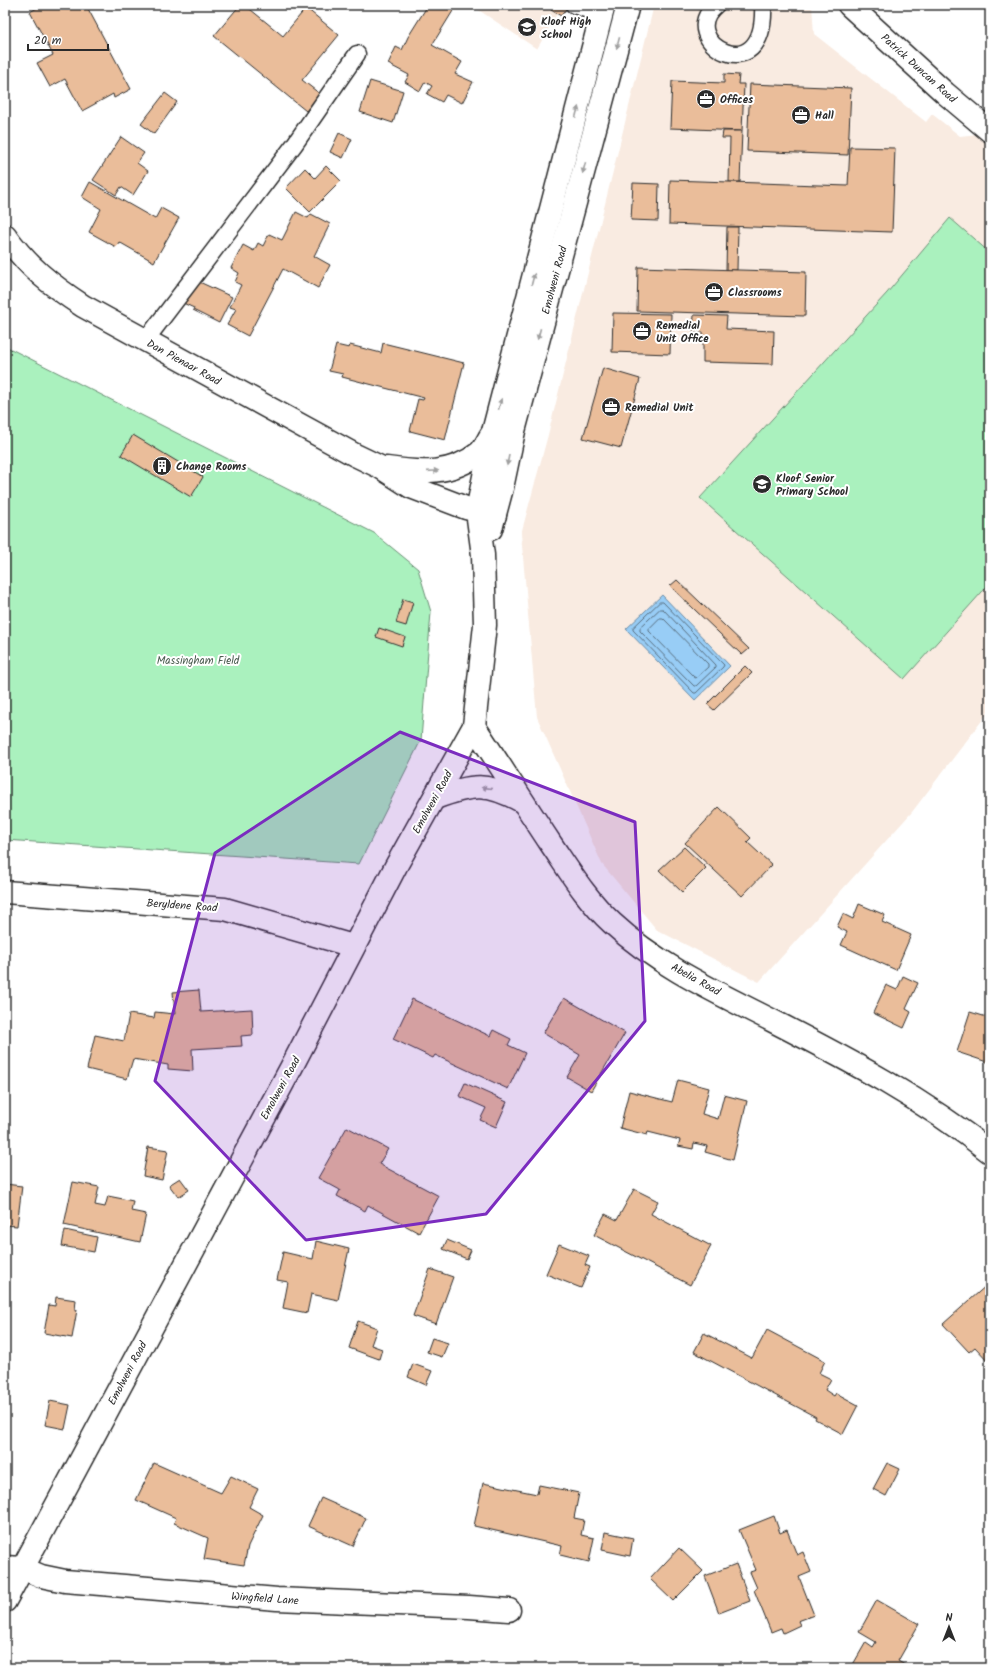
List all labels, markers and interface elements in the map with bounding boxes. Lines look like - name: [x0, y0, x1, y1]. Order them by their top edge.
- place label: Kloof High School: [541, 13, 591, 44]
- school or university icon: Kloof High School: [516, 16, 538, 38]
- scale bar: [28, 26, 108, 52]
- street label: Patrick Duncan Road: [876, 30, 961, 108]
- text: 20 m: [34, 31, 62, 50]
- one-way arrow: [614, 36, 620, 49]
- office icon: Offices: [695, 88, 717, 110]
- place label: Offices: [720, 91, 754, 109]
- office icon: Hall: [790, 104, 812, 126]
- one-way arrow: [574, 106, 580, 118]
- place label: Hall: [815, 107, 834, 125]
- one-way arrow: [581, 163, 587, 175]
- street label: Emolweni Road: [537, 244, 573, 316]
- one-way arrow: [531, 272, 537, 285]
- office icon: Classrooms: [703, 281, 725, 303]
- place label: Classrooms: [728, 284, 783, 302]
- place label: Remedial Unit Office: [656, 317, 709, 348]
- office icon: Remedial Unit Office: [631, 320, 653, 342]
- one-way arrow: [536, 328, 542, 341]
- street label: Dan Pienaar Road: [143, 335, 224, 391]
- office icon: Remedial Unit: [600, 396, 622, 418]
- one-way arrow: [498, 398, 504, 411]
- place label: Remedial Unit: [625, 399, 694, 417]
- one-way arrow: [504, 454, 510, 467]
- building icon: Change Rooms: [151, 455, 173, 477]
- place label: Change Rooms: [176, 458, 247, 476]
- one-way arrow: [427, 468, 439, 475]
- place label: Kloof Senior Primary School: [776, 470, 848, 501]
- school or university icon: Kloof Senior Primary School: [751, 473, 773, 495]
- park label: Massingham Field: [157, 652, 240, 670]
- street label: Emolweni Road: [408, 767, 458, 838]
- one-way arrow: [481, 785, 493, 792]
- street label: Beryldene Road: [146, 895, 219, 917]
- street label: Abelia Road: [667, 959, 724, 1001]
- street label: Emolweni Road: [256, 1053, 306, 1124]
- street label: Emolweni Road: [103, 1338, 153, 1409]
- street label: Wingfield Lane: [231, 1588, 299, 1610]
- north arrow: [929, 1607, 969, 1647]
- text: N: [946, 1609, 953, 1627]

